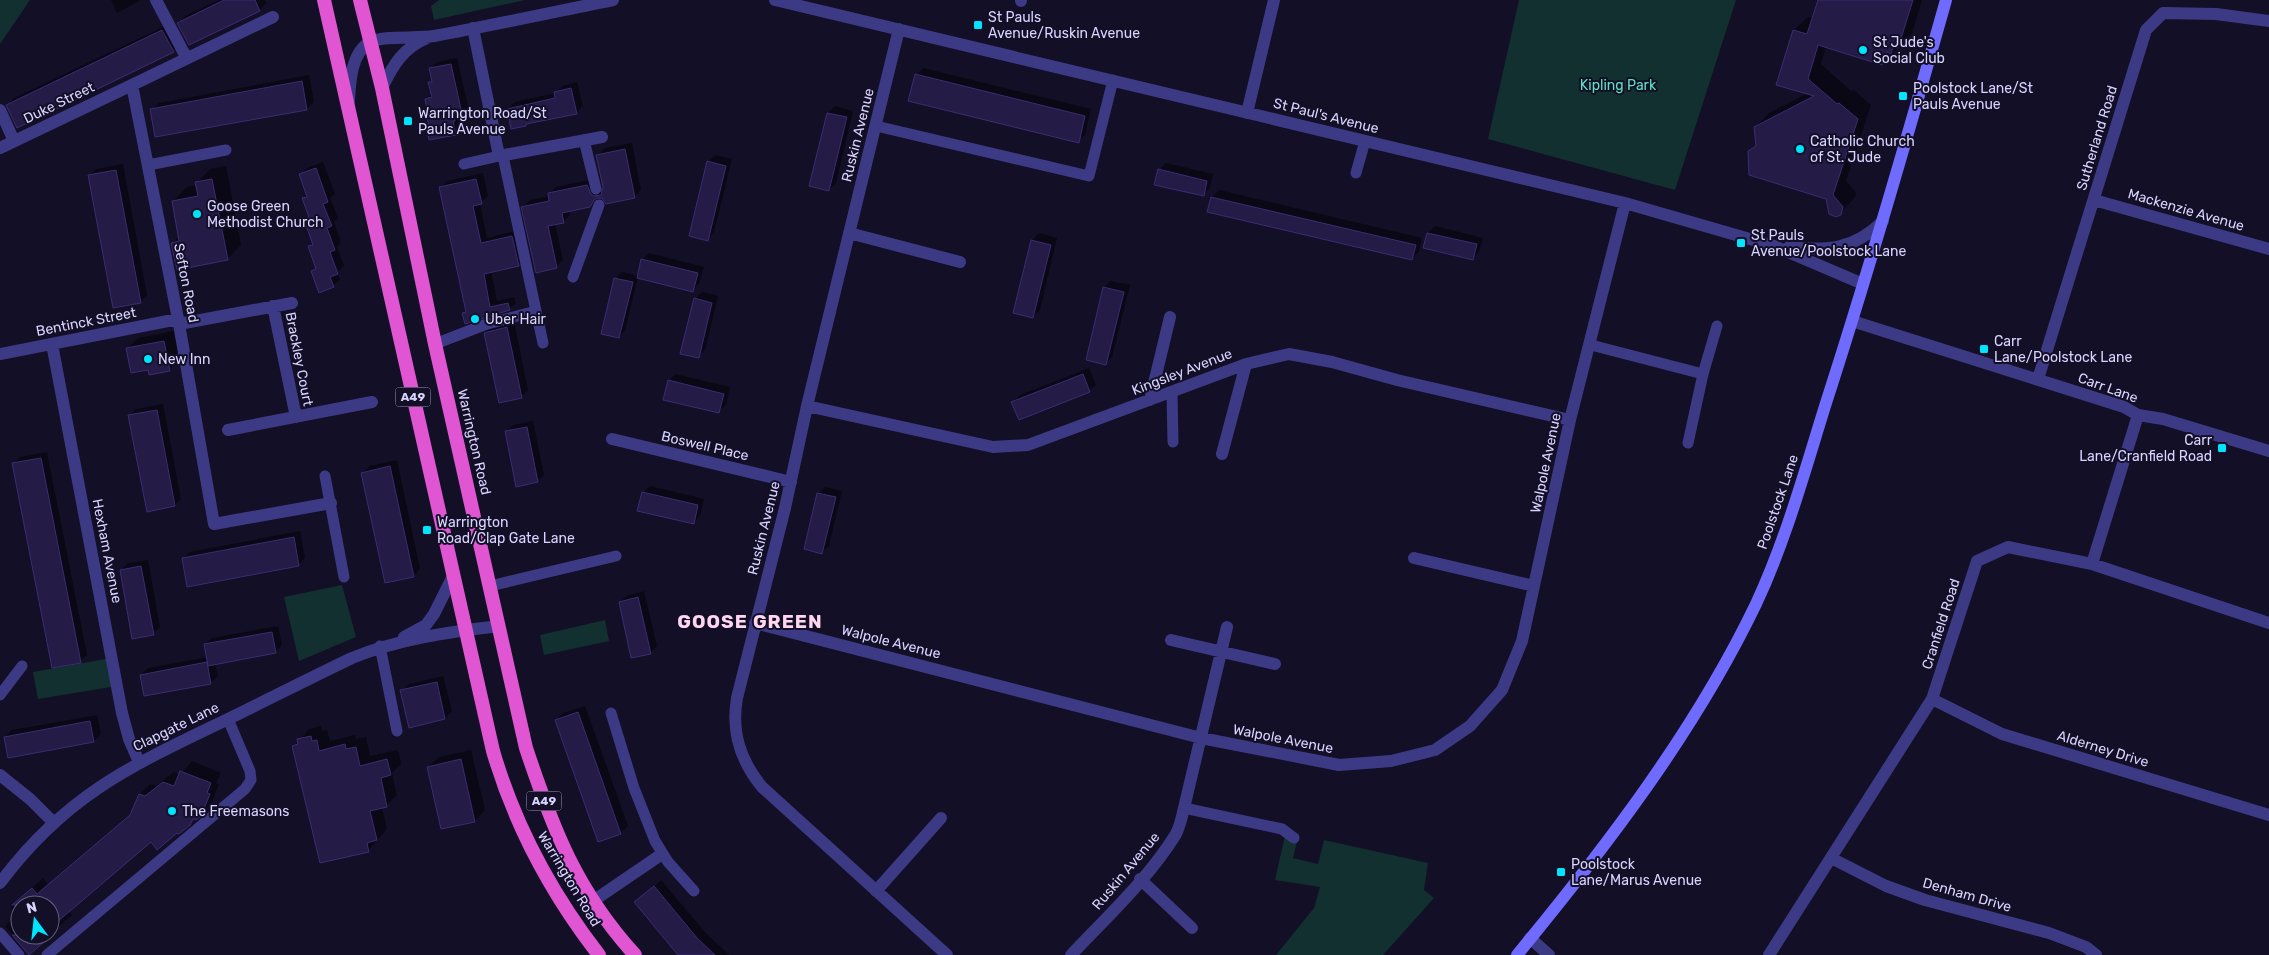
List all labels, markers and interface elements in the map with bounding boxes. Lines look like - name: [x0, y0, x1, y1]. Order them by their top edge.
- place label: St Pauls Avenue/Ruskin Avenue: [988, 9, 1140, 42]
- marker: St Pauls Avenue/Ruskin Avenue: [972, 19, 984, 31]
- place label: St Jude's Social Club: [1873, 34, 1945, 67]
- marker: St Jude's Social Club: [1857, 44, 1869, 56]
- park label: Kipling Park: [1580, 77, 1657, 94]
- street label: Duke Street: [21, 78, 98, 127]
- place label: Poolstock Lane/St Pauls Avenue: [1913, 80, 2033, 113]
- street label: Sutherland Road: [2073, 83, 2121, 193]
- street label: Ruskin Avenue: [838, 86, 878, 184]
- marker: Poolstock Lane/St Pauls Avenue: [1897, 90, 1909, 102]
- street label: St Paul's Avenue: [1272, 95, 1381, 137]
- place label: Warrington Road/St Pauls Avenue: [418, 105, 547, 138]
- marker: Warrington Road/St Pauls Avenue: [402, 115, 414, 127]
- place label: Catholic Church of St. Jude: [1810, 133, 1915, 166]
- marker: Catholic Church of St. Jude: [1794, 143, 1806, 155]
- street label: Mackenzie Avenue: [2126, 185, 2246, 235]
- place label: Goose Green Methodist Church: [207, 198, 323, 231]
- marker: Goose Green Methodist Church: [191, 208, 203, 220]
- place label: St Pauls Avenue/Poolstock Lane: [1751, 227, 1907, 260]
- marker: St Pauls Avenue/Poolstock Lane: [1735, 237, 1747, 249]
- street label: Sefton Road: [170, 242, 202, 324]
- street label: Bentinck Street: [34, 304, 138, 340]
- street label: Brackley Court: [282, 310, 317, 408]
- place label: Uber Hair: [485, 311, 547, 328]
- marker: Uber Hair: [469, 313, 481, 325]
- place label: Carr Lane/Poolstock Lane: [1994, 333, 2132, 366]
- marker: Carr Lane/Poolstock Lane: [1978, 343, 1990, 355]
- street label: Kingsley Avenue: [1129, 345, 1235, 399]
- place label: New Inn: [158, 351, 211, 368]
- marker: New Inn: [142, 353, 154, 365]
- street label: Carr Lane: [2076, 369, 2141, 407]
- street label: Warrington Road: [454, 387, 494, 497]
- road number: A49: [396, 388, 430, 407]
- street label: Walpole Avenue: [1527, 411, 1565, 515]
- street label: Boswell Place: [660, 428, 750, 464]
- place label: Carr Lane/Cranfield Road: [2079, 432, 2213, 465]
- marker: Carr Lane/Cranfield Road: [2216, 442, 2228, 454]
- street label: Poolstock Lane: [1754, 452, 1802, 552]
- street label: Ruskin Avenue: [744, 479, 784, 577]
- street label: Hexham Avenue: [89, 497, 125, 605]
- place label: Warrington Road/Clap Gate Lane: [437, 514, 575, 547]
- marker: Warrington Road/Clap Gate Lane: [421, 524, 433, 536]
- street label: Cranfield Road: [1918, 576, 1964, 672]
- district label: GOOSE GREEN: [677, 610, 823, 633]
- street label: Walpole Avenue: [840, 621, 943, 663]
- street label: Clapgate Lane: [130, 699, 222, 755]
- street label: Walpole Avenue: [1231, 721, 1335, 757]
- street label: Alderney Drive: [2055, 727, 2151, 771]
- road number: A49: [526, 791, 562, 810]
- place label: The Freemasons: [182, 803, 289, 820]
- marker: The Freemasons: [166, 805, 178, 817]
- street label: Warrington Road: [534, 828, 604, 930]
- street label: Ruskin Avenue: [1089, 829, 1163, 913]
- place label: Poolstock Lane/Marus Avenue: [1571, 856, 1702, 889]
- marker: Poolstock Lane/Marus Avenue: [1555, 866, 1567, 878]
- street label: Denham Drive: [1921, 874, 2014, 916]
- north arrow: [10, 895, 60, 945]
- text: N: [25, 898, 39, 917]

